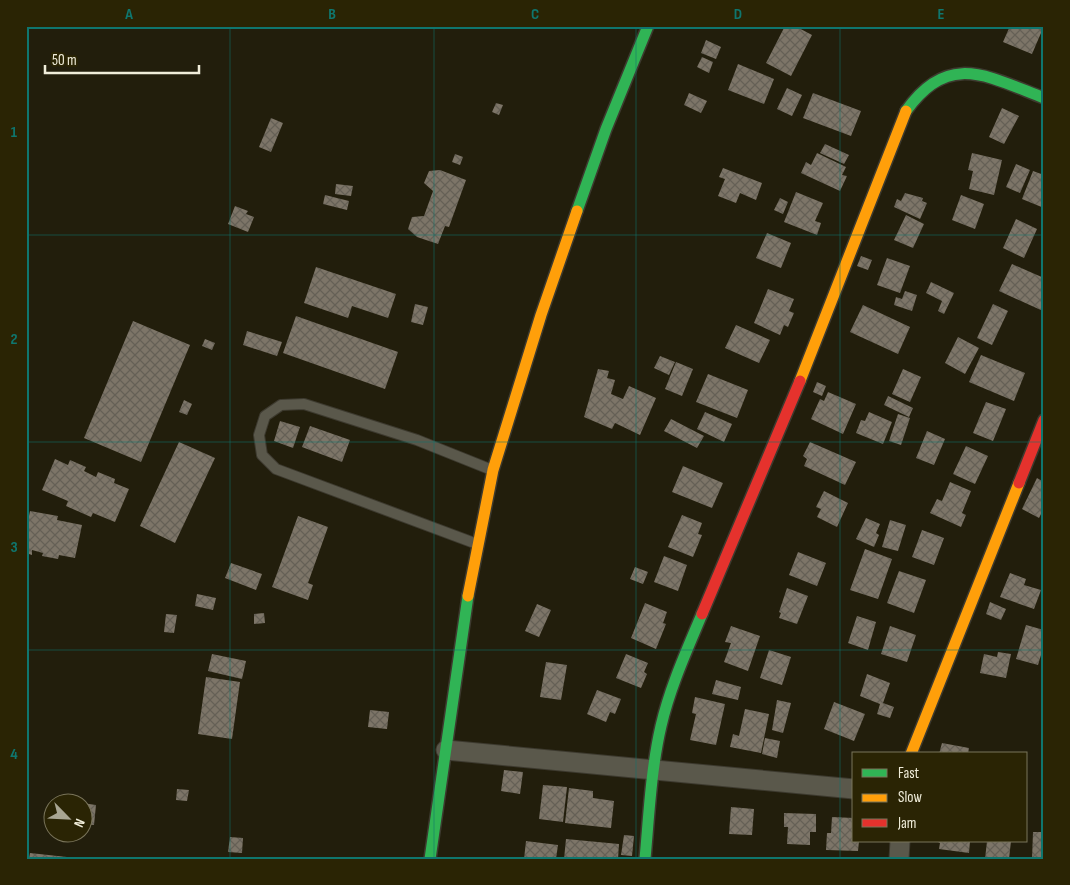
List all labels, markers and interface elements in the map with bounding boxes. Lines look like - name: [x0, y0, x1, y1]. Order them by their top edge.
- text: A: [124, 5, 133, 24]
- text: B: [328, 5, 336, 24]
- text: C: [531, 5, 539, 24]
- text: D: [734, 5, 742, 24]
- text: E: [938, 5, 945, 24]
- scale bar: [45, 42, 199, 74]
- text: 50 m: [52, 51, 77, 70]
- text: 1: [11, 123, 18, 142]
- text: 2: [10, 330, 18, 349]
- text: 3: [10, 538, 18, 557]
- text: 4: [10, 745, 18, 764]
- legend: [852, 752, 1028, 842]
- text: Fast: [898, 764, 920, 783]
- text: Slow: [898, 788, 922, 807]
- north arrow: [42, 792, 92, 842]
- text: Jam: [897, 814, 916, 833]
- text: N: [70, 816, 89, 830]

